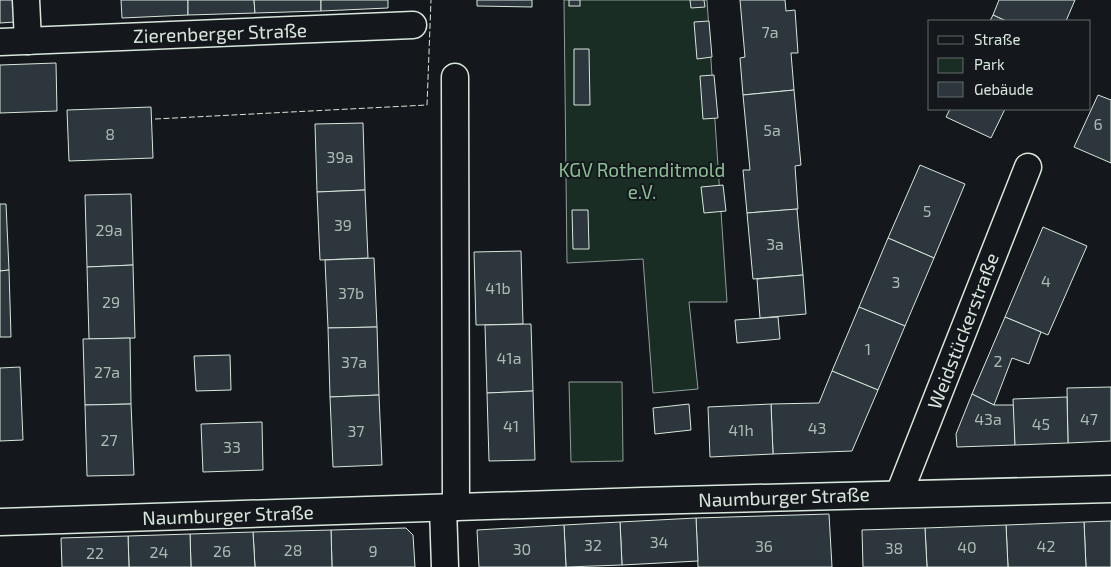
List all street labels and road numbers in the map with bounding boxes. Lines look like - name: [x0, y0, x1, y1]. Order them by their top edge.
- street label: Zierenberger Straße: [133, 18, 307, 47]
- street label: Weidstückerstraße: [922, 249, 1003, 412]
- street label: Naumburger Straße: [698, 482, 870, 511]
- street label: Naumburger Straße: [142, 500, 314, 529]

